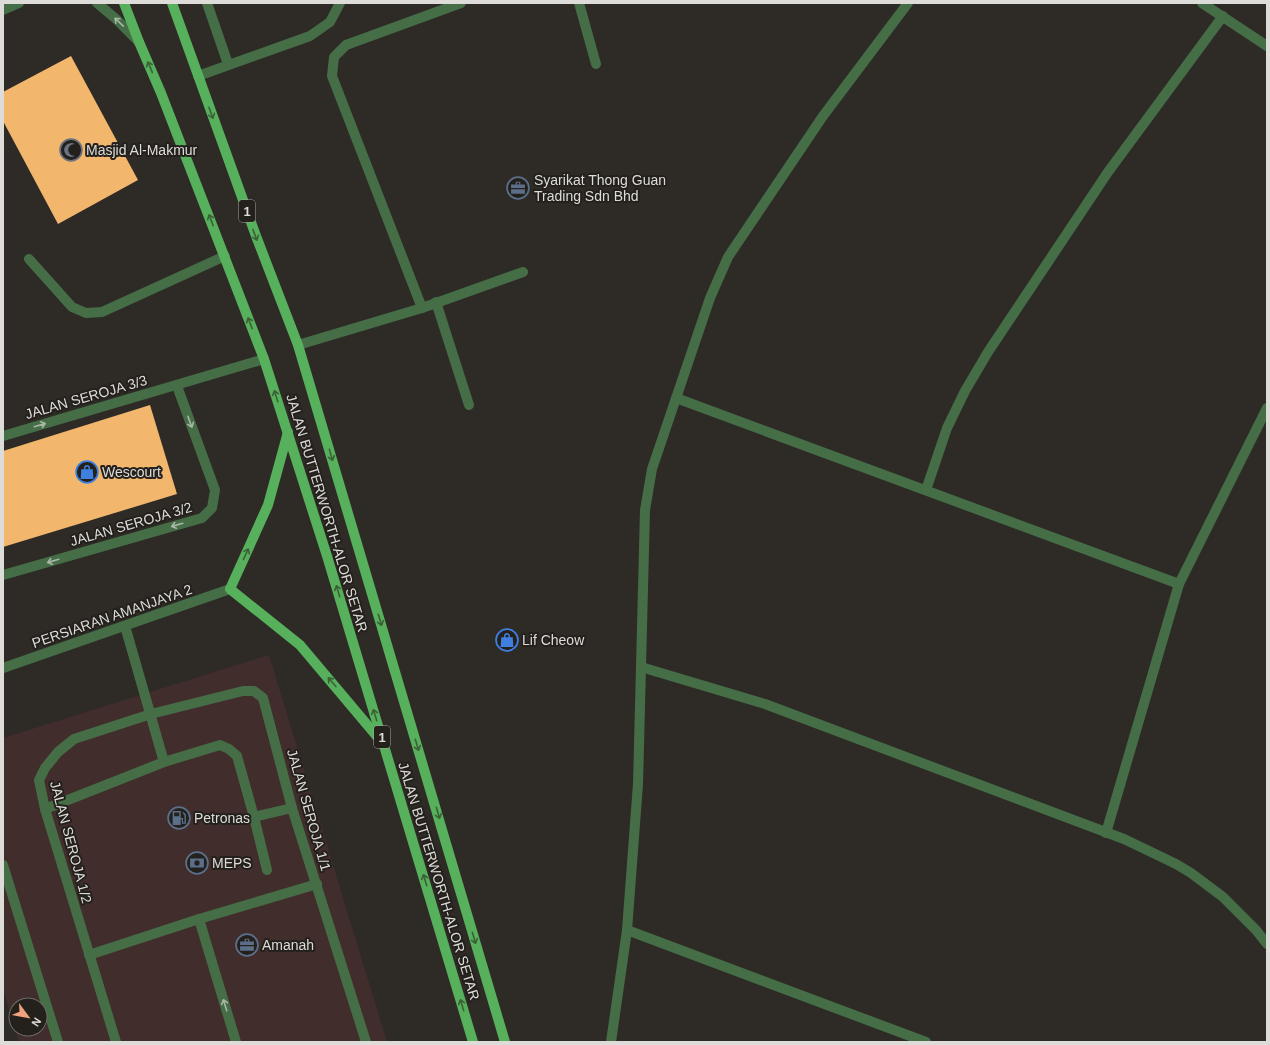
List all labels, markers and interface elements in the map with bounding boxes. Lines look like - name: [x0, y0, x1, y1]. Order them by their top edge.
- one-way arrow: [114, 18, 124, 27]
- one-way arrow: [146, 62, 153, 74]
- one-way arrow: [208, 106, 215, 119]
- mosque icon: Masjid Al-Makmur: [58, 137, 84, 163]
- place label: Masjid Al-Makmur: [86, 142, 198, 158]
- place label: Syarikat Thong Guan Trading Sdn Bhd: [534, 172, 666, 204]
- office icon: Syarikat Thong Guan Trading Sdn Bhd: [505, 175, 531, 201]
- road number: 1: [239, 200, 255, 222]
- one-way arrow: [206, 215, 214, 227]
- one-way arrow: [252, 228, 260, 240]
- one-way arrow: [246, 317, 254, 329]
- street label: JALAN SEROJA 3/3: [23, 372, 149, 422]
- one-way arrow: [272, 389, 279, 402]
- street label: JALAN BUTTERWORTH-ALOR SETAR: [283, 392, 371, 634]
- one-way arrow: [187, 416, 195, 428]
- one-way arrow: [34, 421, 47, 428]
- one-way arrow: [328, 448, 335, 461]
- shop icon: Wescourt: [74, 459, 100, 485]
- place label: Wescourt: [102, 464, 161, 480]
- street label: JALAN SEROJA 3/2: [68, 499, 194, 549]
- one-way arrow: [171, 522, 184, 529]
- one-way arrow: [243, 548, 250, 560]
- one-way arrow: [46, 557, 59, 565]
- street label: PERSIARAN AMANJAYA 2: [30, 581, 194, 651]
- one-way arrow: [334, 585, 341, 598]
- one-way arrow: [377, 613, 384, 626]
- shop icon: Lif Cheow: [494, 627, 520, 653]
- place label: Lif Cheow: [522, 632, 585, 648]
- one-way arrow: [327, 677, 336, 687]
- one-way arrow: [371, 709, 378, 722]
- road number: 1: [374, 726, 390, 748]
- one-way arrow: [414, 738, 421, 751]
- street label: JALAN SEROJA 1/1: [284, 747, 334, 873]
- street label: JALAN BUTTERWORTH-ALOR SETAR: [395, 760, 483, 1002]
- street label: JALAN SEROJA 1/2: [47, 779, 95, 905]
- fuel station icon: Petronas: [166, 805, 192, 831]
- one-way arrow: [435, 807, 442, 820]
- place label: Petronas: [194, 810, 250, 826]
- bank icon: MEPS: [184, 850, 210, 876]
- place label: MEPS: [212, 855, 252, 871]
- one-way arrow: [421, 874, 428, 887]
- one-way arrow: [471, 931, 478, 944]
- office icon: Amanah: [234, 932, 260, 958]
- place label: Amanah: [262, 937, 314, 953]
- north arrow: [8, 997, 48, 1037]
- one-way arrow: [221, 998, 228, 1011]
- one-way arrow: [458, 998, 465, 1011]
- text: N: [29, 1016, 44, 1029]

